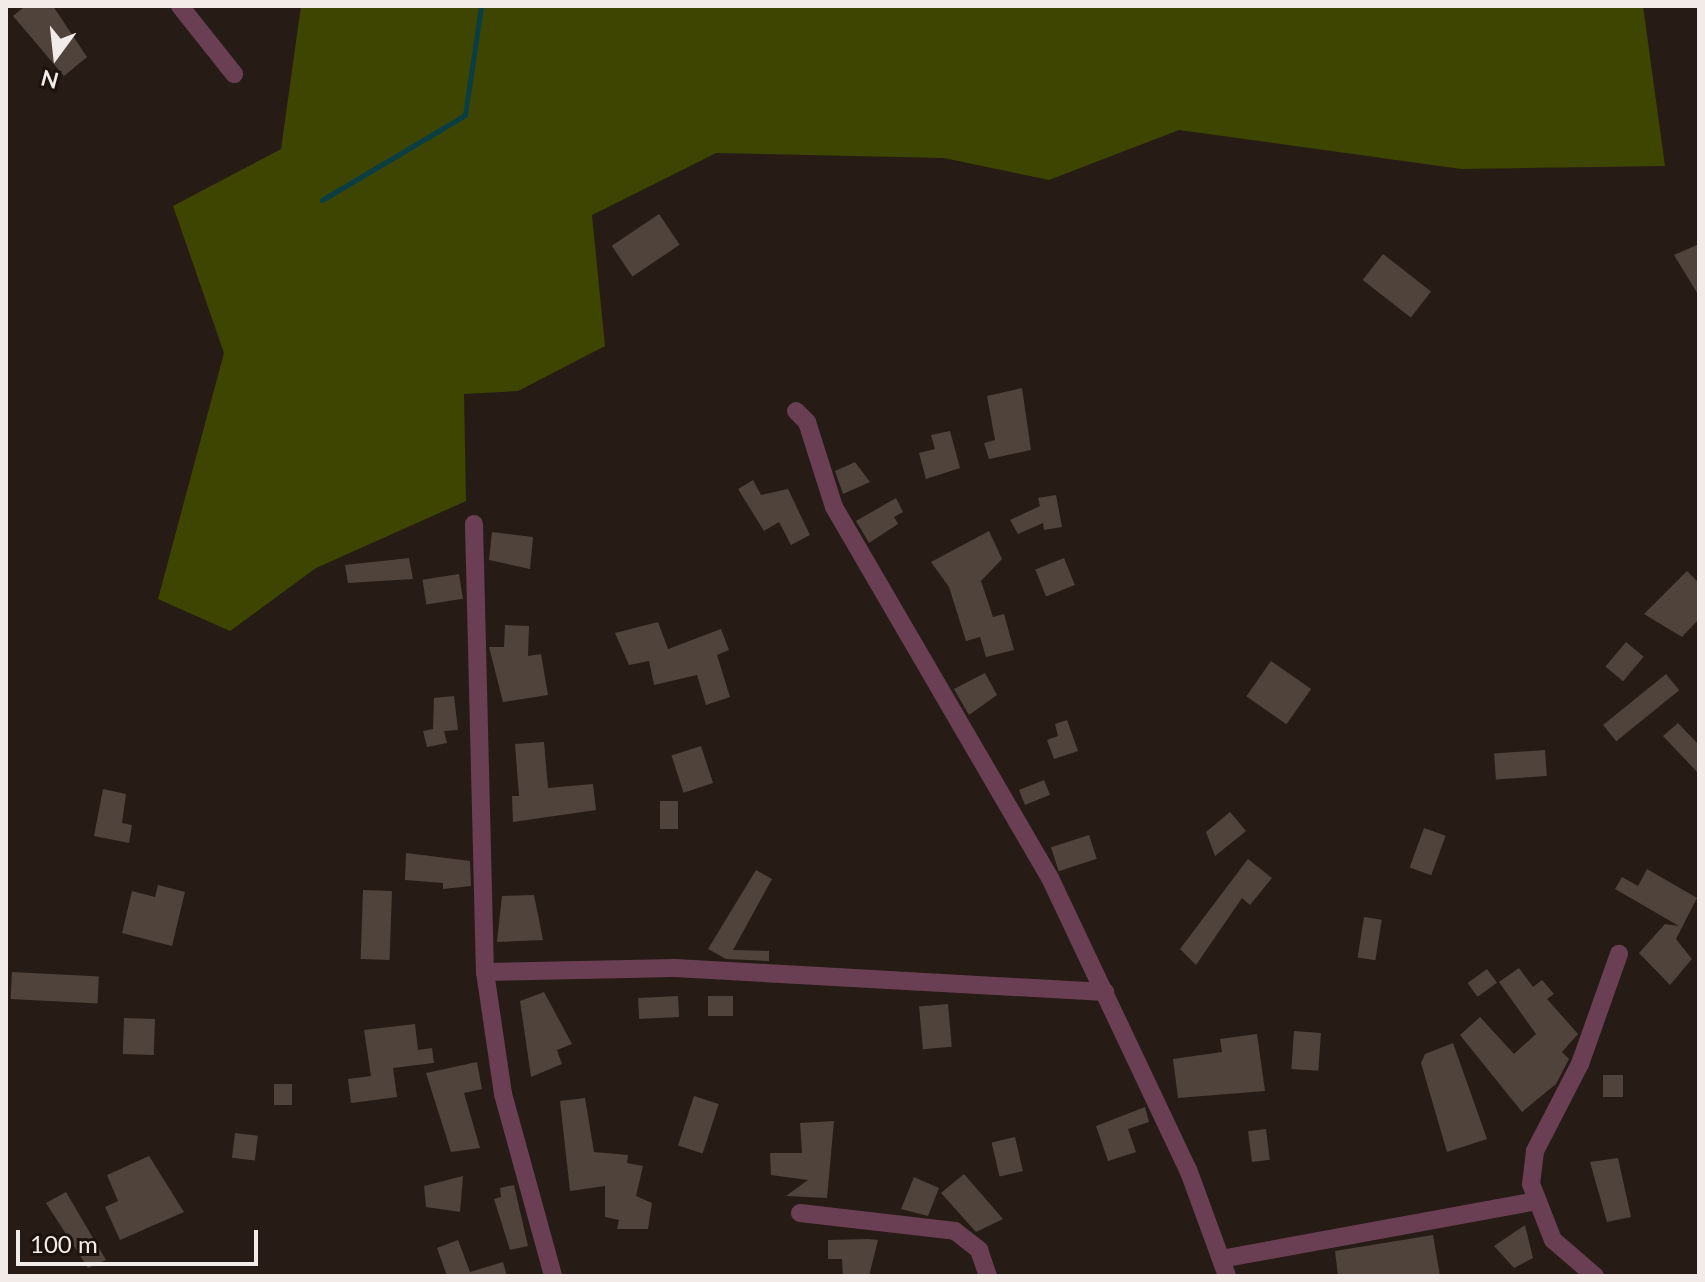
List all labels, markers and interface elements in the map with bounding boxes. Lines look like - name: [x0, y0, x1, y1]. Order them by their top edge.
- north arrow: [16, 16, 96, 96]
- text: N: [38, 64, 61, 95]
- scale bar: [20, 1214, 262, 1264]
- text: 100 m: [30, 1229, 98, 1258]

